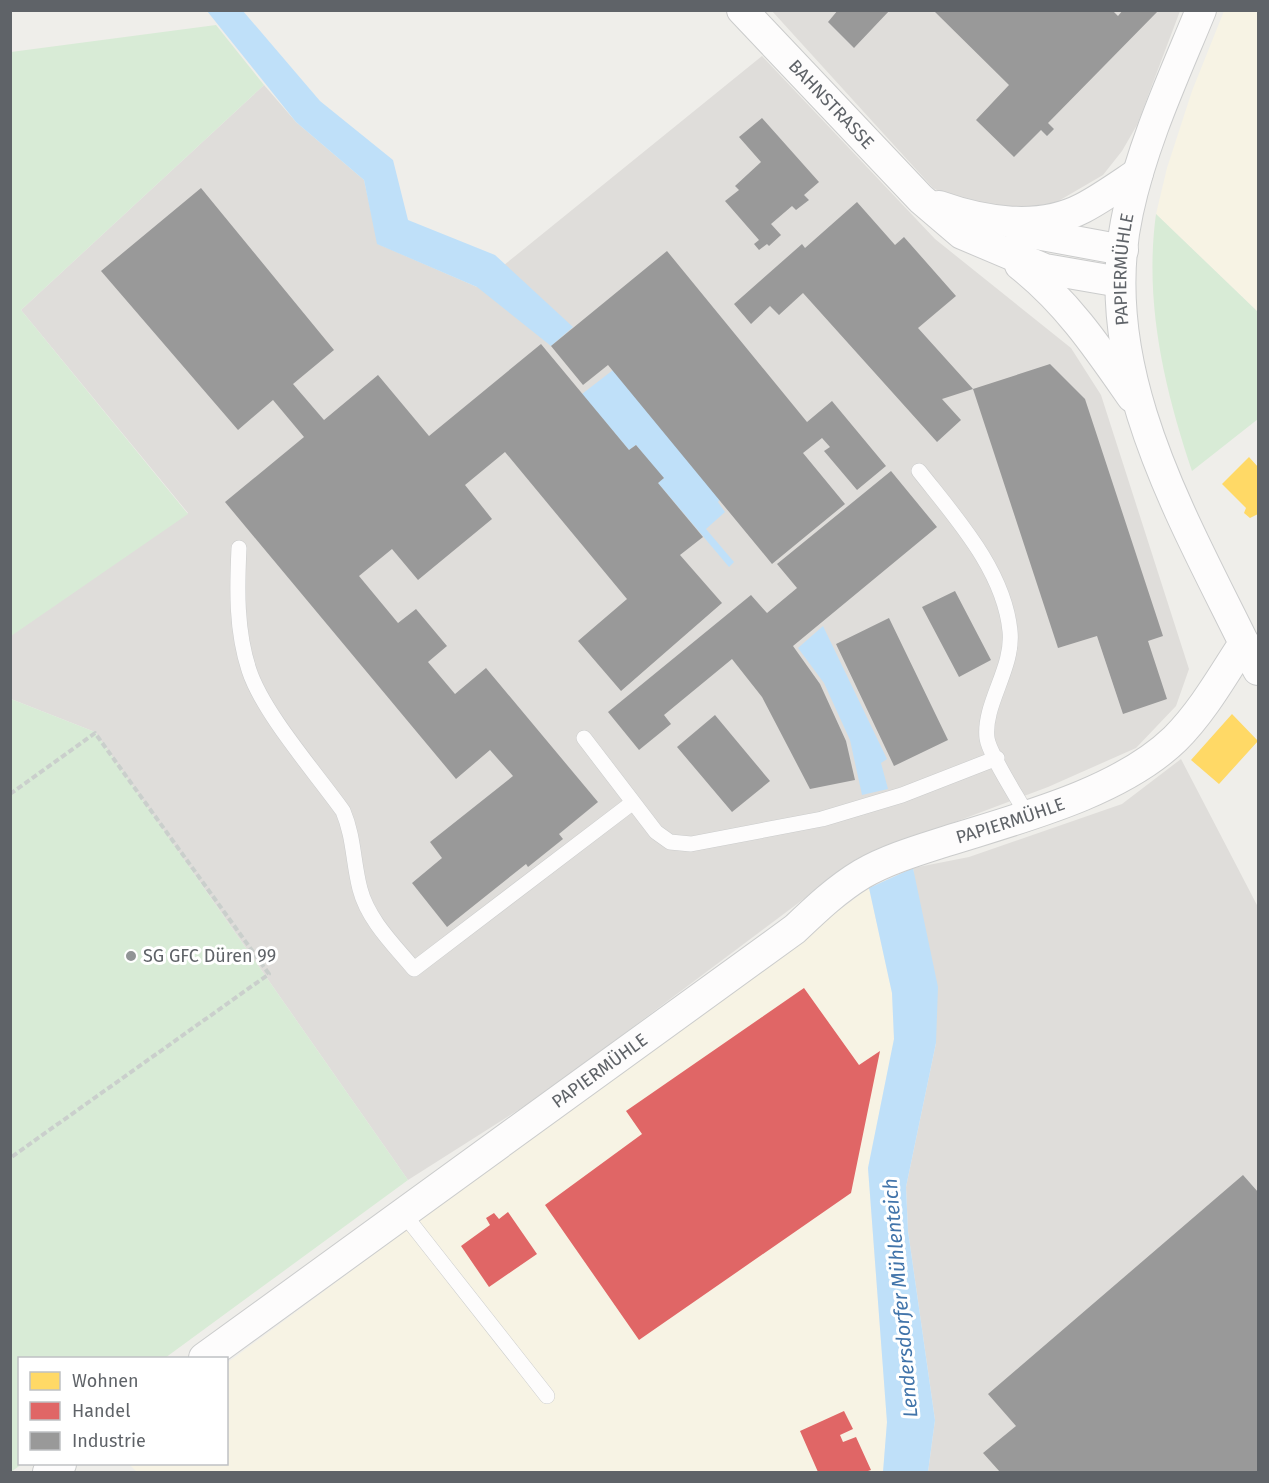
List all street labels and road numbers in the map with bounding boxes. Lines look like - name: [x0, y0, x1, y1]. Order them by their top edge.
- street label: BAHNSTRASSE: [784, 55, 879, 154]
- street label: PAPIERMÜHLE: [1109, 211, 1138, 327]
- street label: PAPIERMÜHLE: [953, 793, 1068, 849]
- street label: PAPIERMÜHLE: [548, 1029, 652, 1113]

